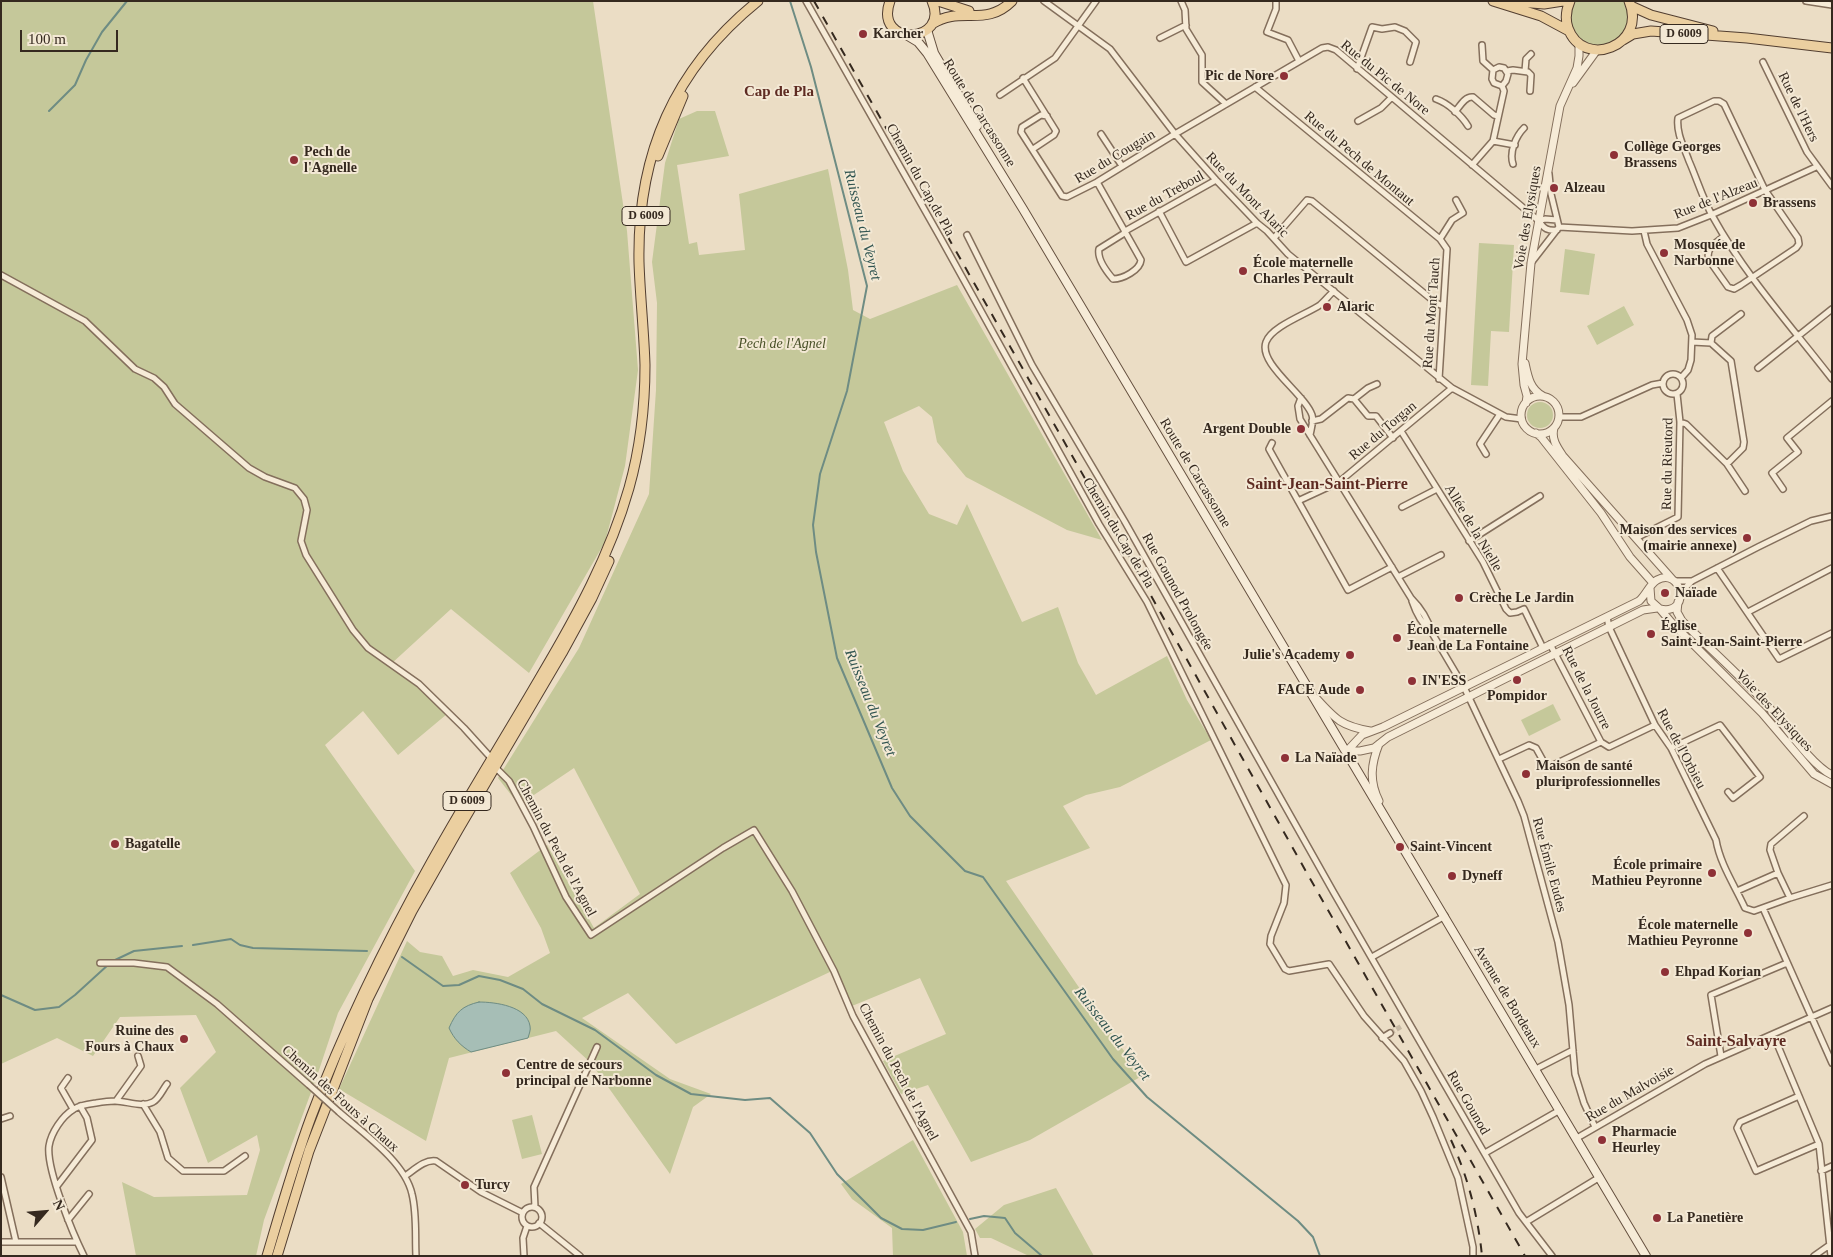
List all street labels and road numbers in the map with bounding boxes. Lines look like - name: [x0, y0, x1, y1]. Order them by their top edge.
- road number: D 6009: [1660, 24, 1708, 44]
- street label: Rue du Pic de Nore: [1337, 37, 1433, 119]
- street label: Route de Carcassonne: [939, 56, 1019, 170]
- street label: Rue de l'Hers: [1774, 69, 1822, 145]
- street label: Rue du Pech de Montaut: [1301, 108, 1417, 210]
- street label: Chemin du Cap de Pla: [882, 121, 958, 239]
- street label: Rue du Cougain: [1072, 126, 1158, 188]
- street label: Rue du Mont Alaric: [1202, 149, 1292, 241]
- street label: Voie des Elysiques: [1511, 165, 1545, 271]
- street label: Rue du Treboul: [1123, 167, 1207, 225]
- street label: Rue de l'Alzeau: [1672, 175, 1760, 223]
- road number: D 6009: [622, 207, 670, 226]
- street label: Rue du Mont Tauch: [1420, 257, 1444, 369]
- street label: Rue du Torgan: [1346, 398, 1420, 464]
- street label: Route de Carcassonne: [1156, 415, 1234, 531]
- street label: Rue du Rieutord: [1659, 418, 1677, 510]
- street label: Chemin du Cap de Pla: [1078, 475, 1158, 591]
- street label: Allée de la Nielle: [1440, 482, 1506, 574]
- street label: Rue Gounod Prolongée: [1138, 530, 1216, 654]
- street label: Rue de la Jourre: [1558, 643, 1614, 733]
- street label: Voie des Elysiques: [1732, 667, 1816, 755]
- street label: Rue de l'Orbieu: [1653, 706, 1709, 792]
- street label: Chemin du Pech de l'Agnel: [513, 776, 599, 920]
- road number: D 6009: [443, 791, 491, 810]
- street label: Rue Émile Eudes: [1528, 816, 1570, 914]
- street label: Avenue de Bordeaux: [1470, 942, 1544, 1052]
- street label: Chemin du Pech de l'Agnel: [855, 1000, 941, 1144]
- street label: Chemin des Fours à Chaux: [278, 1042, 402, 1156]
- street label: Rue du Malvoisie: [1583, 1062, 1677, 1126]
- street label: Rue Gounod: [1443, 1068, 1493, 1138]

